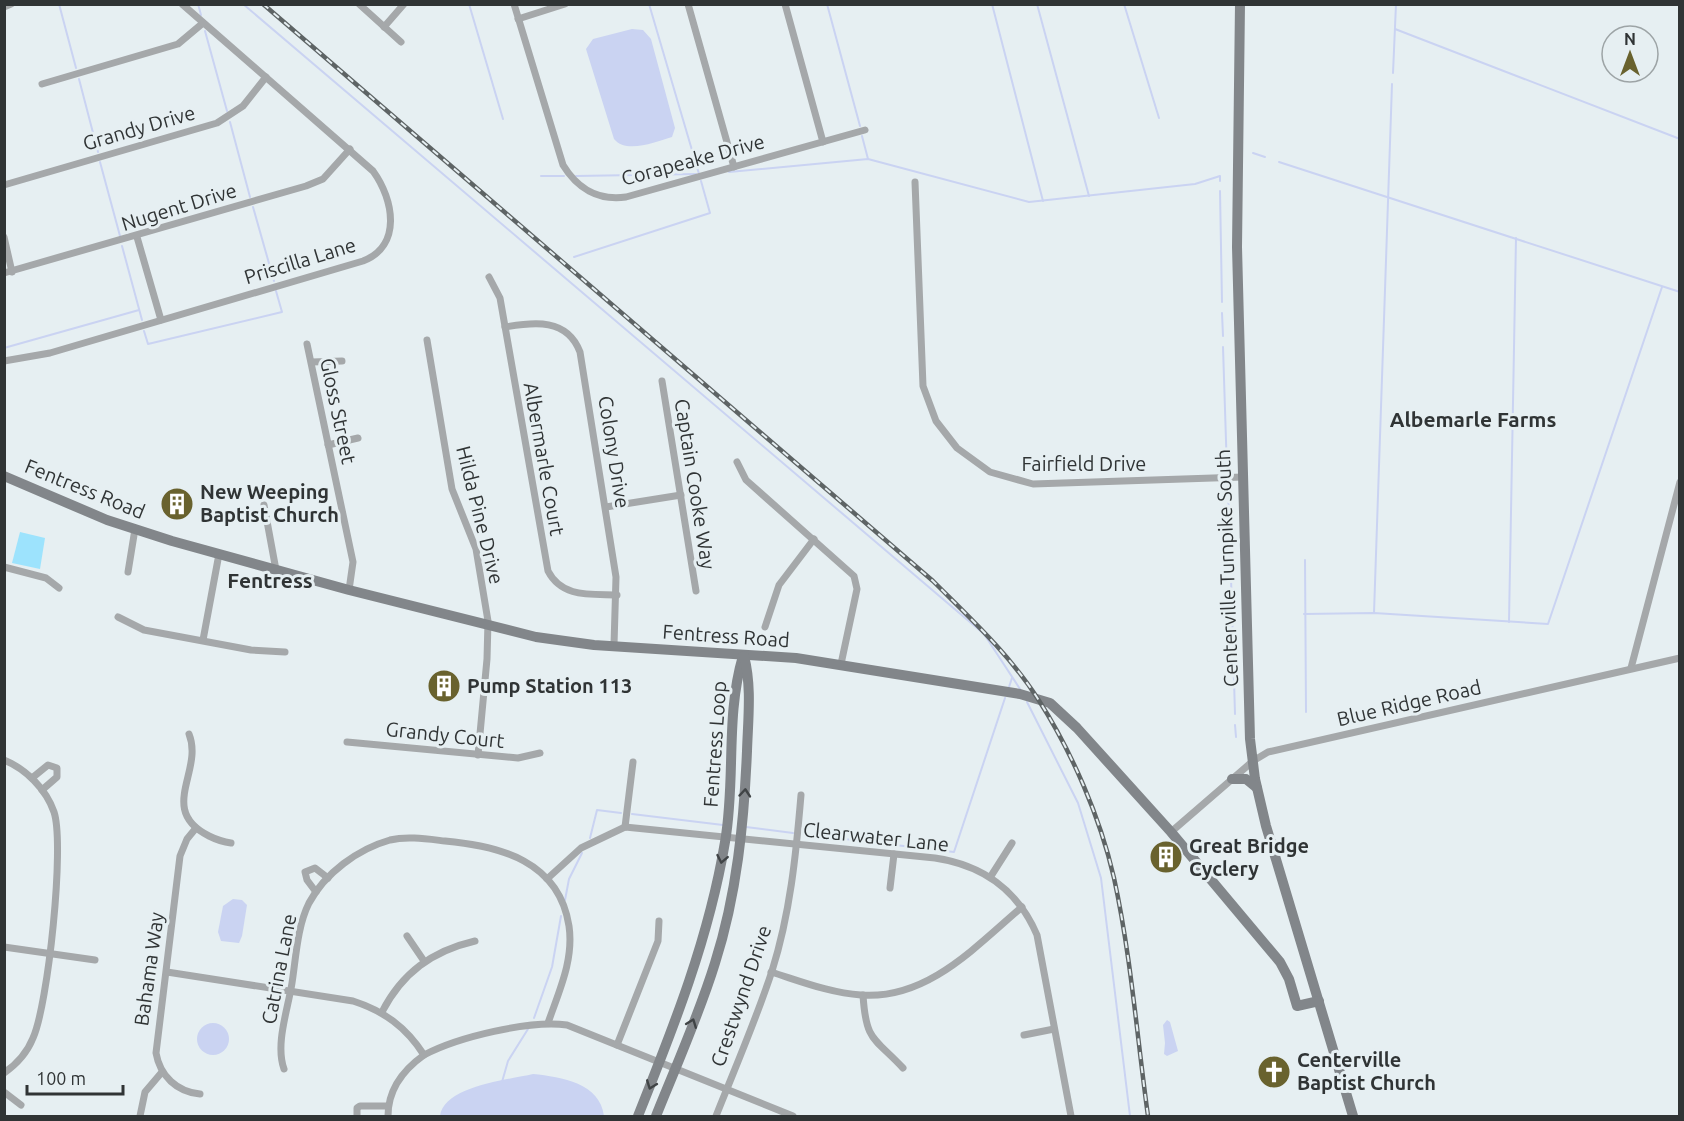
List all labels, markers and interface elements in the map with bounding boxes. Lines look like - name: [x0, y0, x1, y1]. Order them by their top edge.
- north arrow: [1600, 24, 1660, 84]
- text: N: [1624, 30, 1636, 48]
- street label: Grandy Drive: [80, 101, 198, 155]
- street label: Corapeake Drive: [619, 129, 767, 190]
- street label: Nugent Drive: [118, 178, 239, 235]
- street label: Priscilla Lane: [241, 233, 358, 288]
- street label: Gloss Street: [316, 356, 361, 466]
- street label: Albermarle Court: [520, 380, 569, 538]
- street label: Colony Drive: [594, 394, 635, 510]
- street label: Captain Cooke Way: [671, 397, 720, 571]
- district label: Albemarle Farms: [1390, 407, 1556, 431]
- street label: Hilda Pine Drive: [452, 443, 509, 586]
- street label: Centerville Turnpike South: [1211, 449, 1242, 687]
- street label: Fairfield Drive: [1022, 452, 1146, 475]
- street label: Fentress Road: [22, 454, 149, 523]
- place label: New Weeping Baptist Church: [200, 480, 339, 526]
- building icon: New Weeping Baptist Church: [159, 486, 195, 522]
- district label: Fentress: [227, 568, 313, 592]
- street label: Fentress Road: [662, 620, 790, 651]
- building icon: Pump Station 113: [426, 668, 462, 704]
- place label: Pump Station 113: [467, 674, 632, 697]
- street label: Blue Ridge Road: [1335, 675, 1483, 730]
- street label: Fentress Loop: [699, 680, 730, 808]
- street label: Grandy Court: [385, 717, 506, 752]
- one-way arrow: [738, 789, 751, 798]
- street label: Clearwater Lane: [802, 817, 950, 856]
- place label: Great Bridge Cyclery: [1189, 834, 1309, 880]
- building icon: Great Bridge Cyclery: [1148, 839, 1184, 875]
- one-way arrow: [716, 854, 729, 864]
- street label: Bahama Way: [129, 910, 168, 1027]
- street label: Catrina Lane: [257, 912, 300, 1026]
- street label: Crestwynd Drive: [706, 922, 775, 1070]
- one-way arrow: [685, 1018, 697, 1029]
- place label: Centerville Baptist Church: [1297, 1048, 1436, 1094]
- church icon: Centerville Baptist Church: [1256, 1054, 1292, 1090]
- scale bar: [27, 1058, 123, 1096]
- text: 100 m: [36, 1068, 86, 1088]
- one-way arrow: [646, 1078, 658, 1089]

